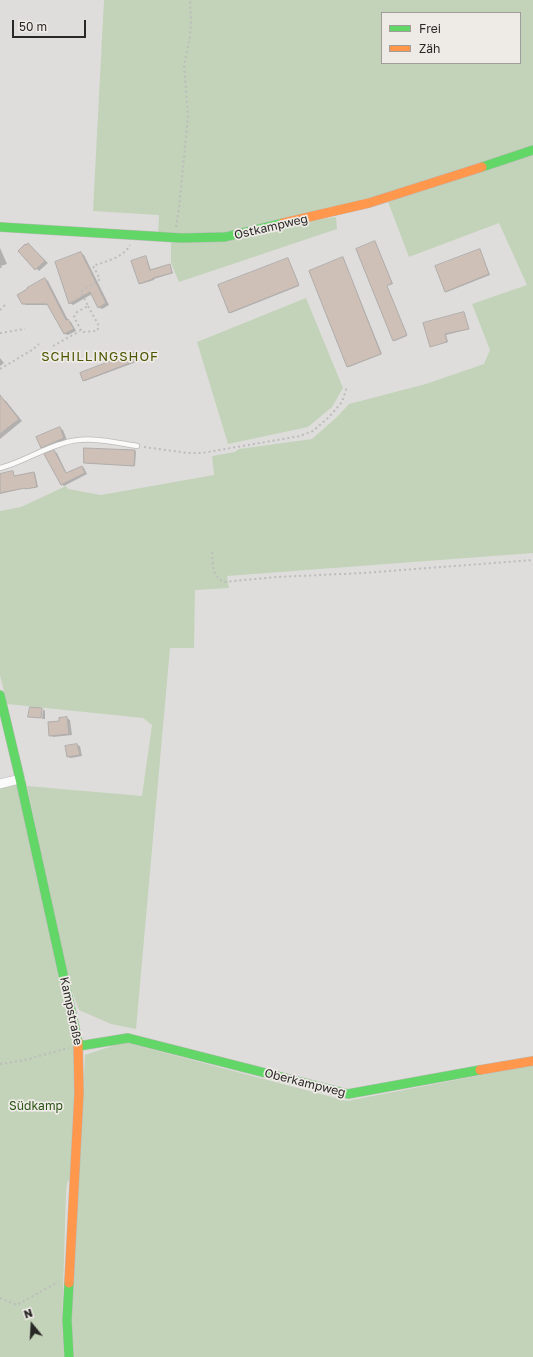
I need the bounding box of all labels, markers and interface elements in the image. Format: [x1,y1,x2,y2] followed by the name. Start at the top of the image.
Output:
[14,12,88,38] scale bar
[381,12,521,64] legend
[19,19,47,34] text: 50 m
[419,21,441,36] text: Frei
[419,41,440,56] text: Zäh
[233,212,309,242] street label: Ostkampweg
[41,349,159,365] district label: SCHILLINGSHOF
[57,976,85,1046] street label: Kampstraße
[263,1066,347,1100] street label: Oberkampweg
[9,1099,63,1113] park label: Südkamp
[12,1305,52,1345] north arrow
[22,1306,34,1321] text: N

